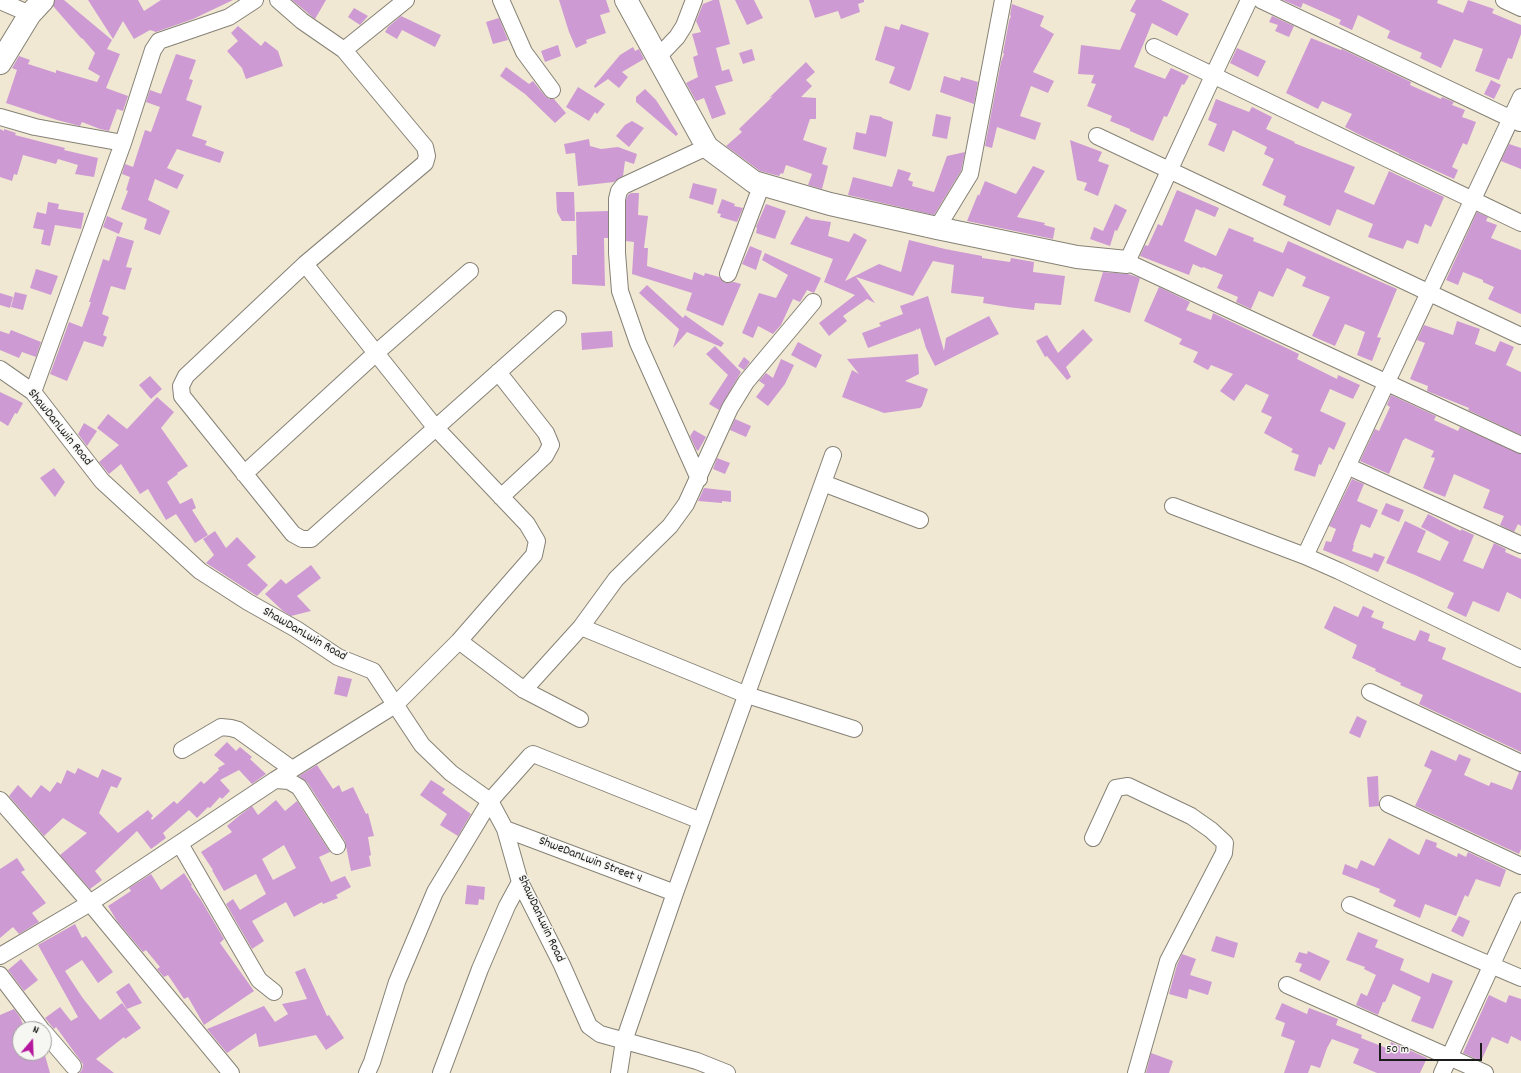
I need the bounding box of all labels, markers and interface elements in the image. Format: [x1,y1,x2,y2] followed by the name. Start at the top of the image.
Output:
[23,386,95,470] street label: ShawDanLwin Road
[259,605,349,665] street label: ShawDanLwin Road
[536,834,644,888] street label: ShweDanLwin Street 4
[513,873,567,965] street label: ShawDanLwin Road
[12,1021,52,1061] north arrow
[30,1022,41,1039] text: N
[1381,1035,1484,1061] scale bar
[1386,1041,1409,1058] text: 50 m

